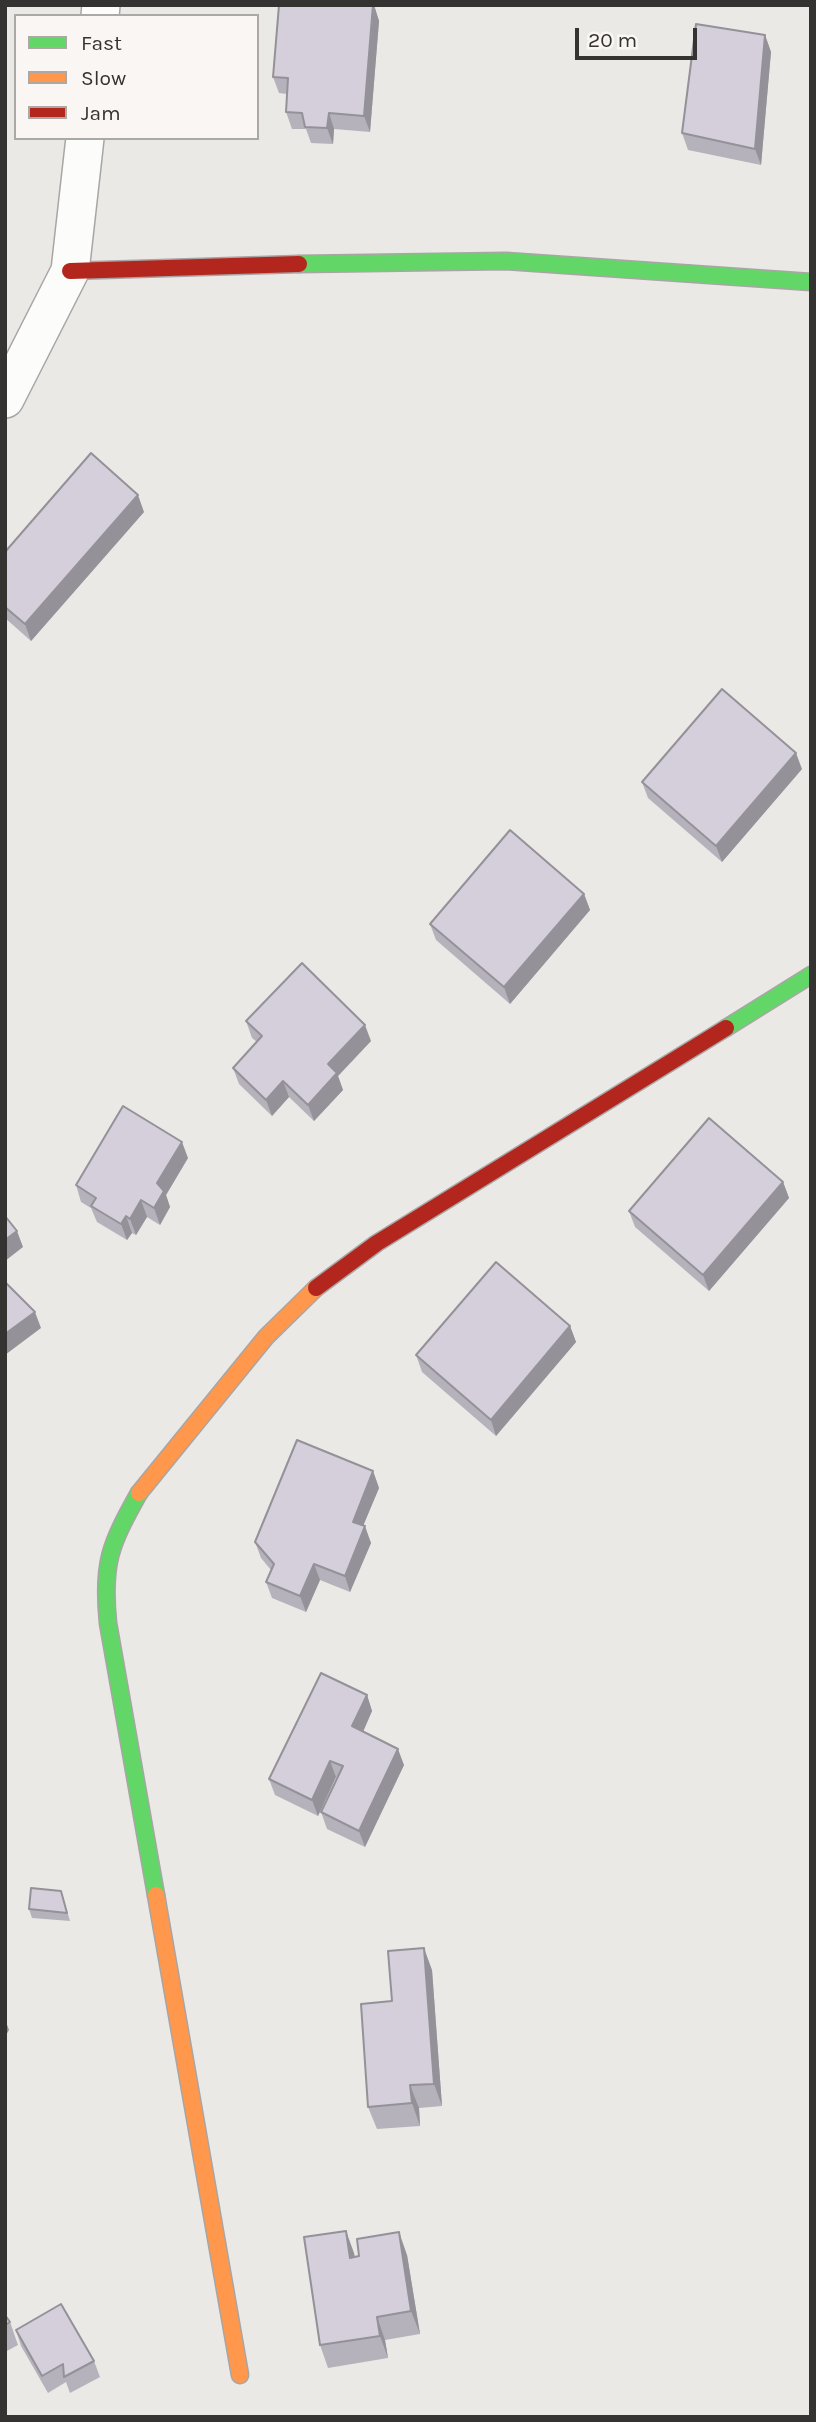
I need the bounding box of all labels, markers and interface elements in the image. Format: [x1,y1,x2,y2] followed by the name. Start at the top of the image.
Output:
[14,14,259,140] legend
[578,14,700,58] scale bar
[588,28,637,52] text: 20 m
[81,31,122,55] text: Fast
[81,66,126,90] text: Slow
[81,101,121,125] text: Jam

